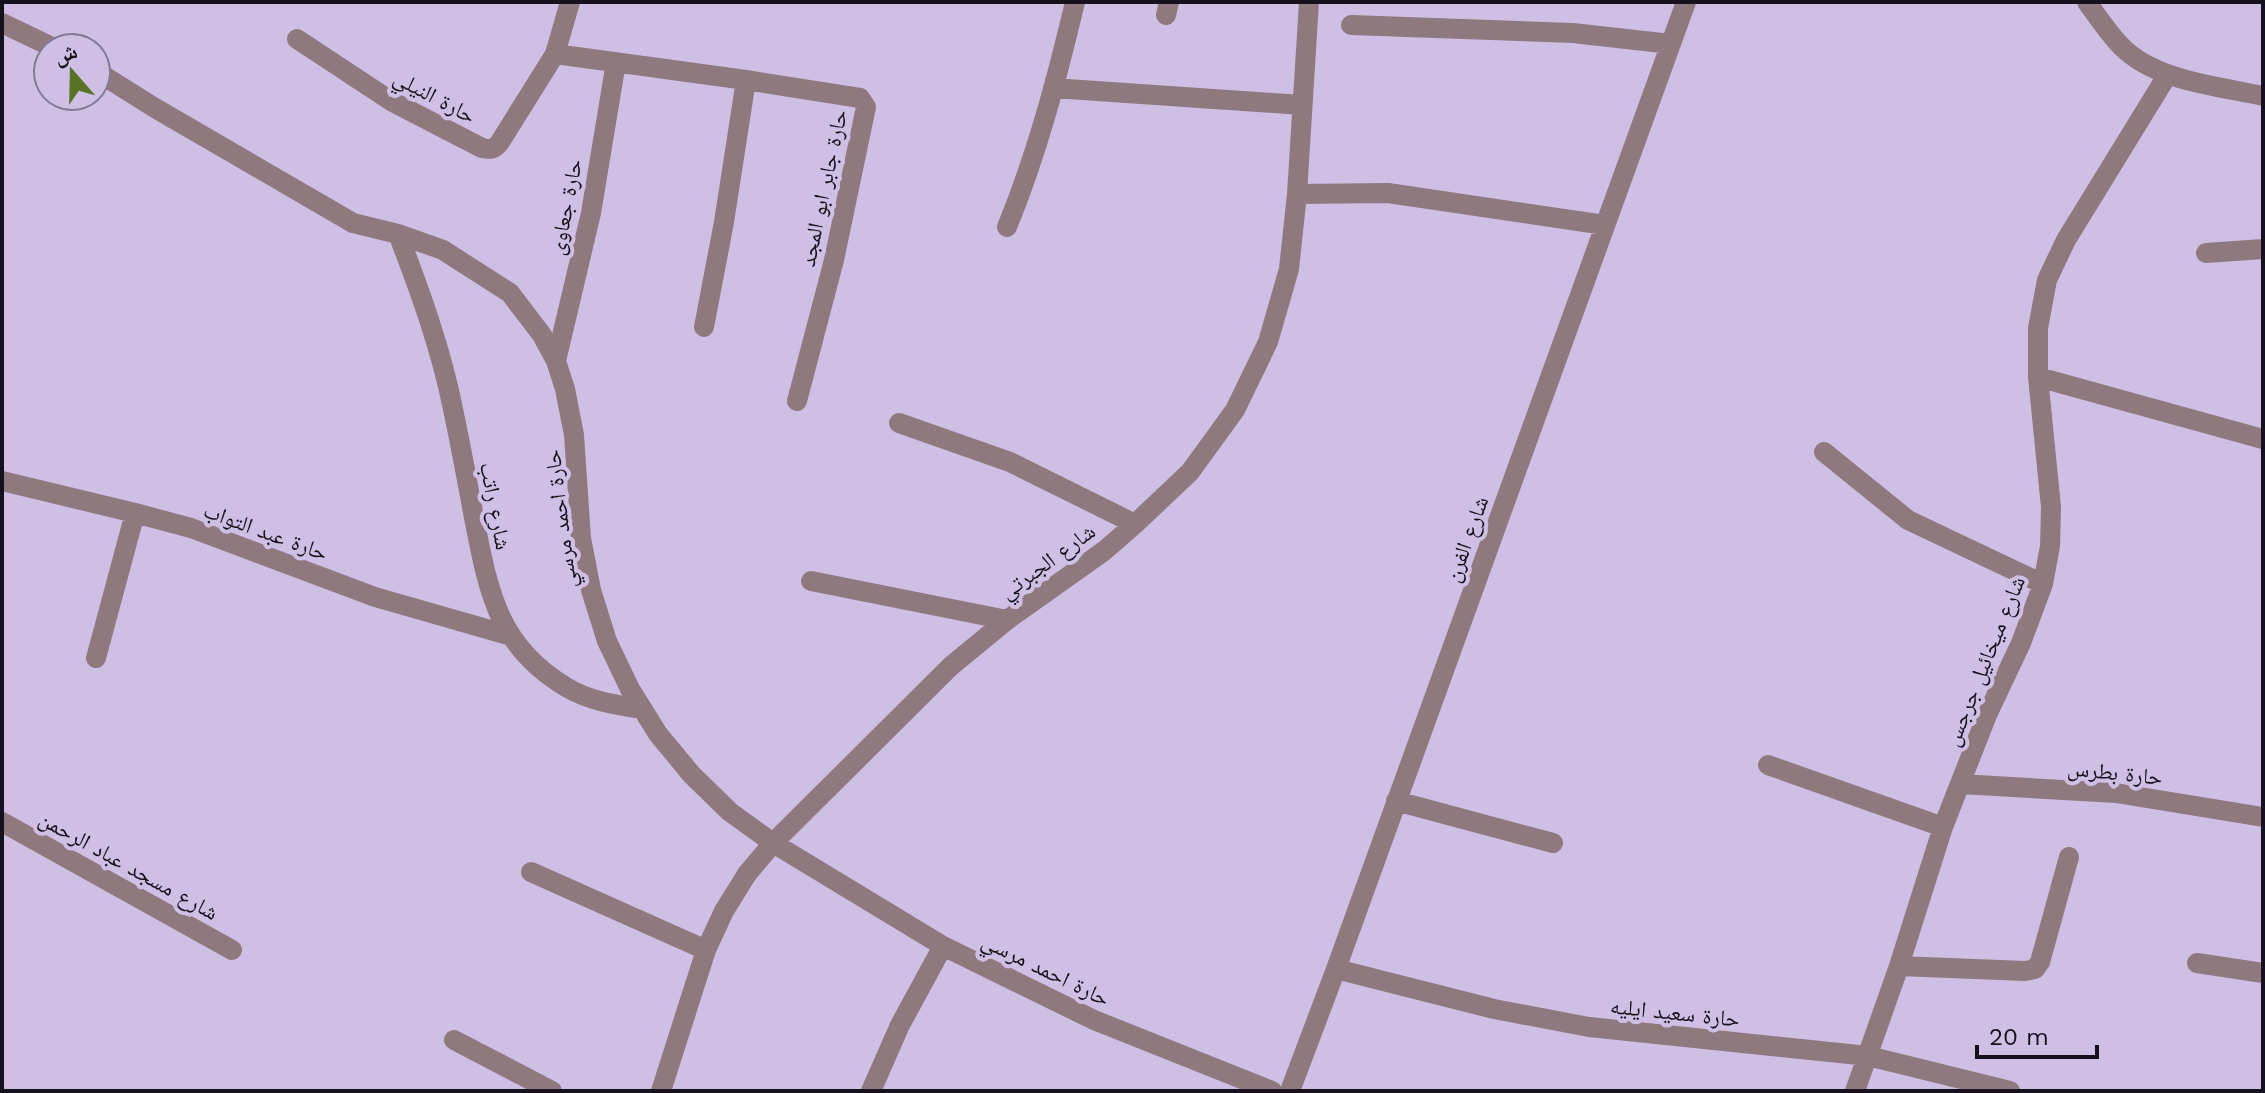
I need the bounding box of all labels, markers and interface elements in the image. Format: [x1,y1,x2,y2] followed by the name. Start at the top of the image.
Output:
[32,32,112,112] north arrow
[50,38,81,70] text: ش
[387,64,480,132] street label: حارة النيلي
[795,107,852,269] street label: حارة جابر ابو المجد
[544,157,588,257] street label: حارة جعاوى
[540,448,586,590] street label: حارة احمد مرسي
[474,460,516,552] street label: شارع راتب
[1439,493,1494,586] street label: شارع الفرن
[200,497,331,566] street label: حارة عبد التواب
[995,518,1103,608] street label: شارع الجبرتي
[1939,572,2031,750] street label: شارع ميخائيل جرجس
[2066,755,2164,791] street label: حارة بطرس
[34,806,223,926] street label: شارع مسجد عباد الرحمن
[976,928,1114,1015] street label: حارة احمد مرسي
[1609,993,1741,1032] street label: حارة سعيد ايليه
[1977,1009,2097,1059] scale bar
[1989,1023,2049,1051] text: 20 m

